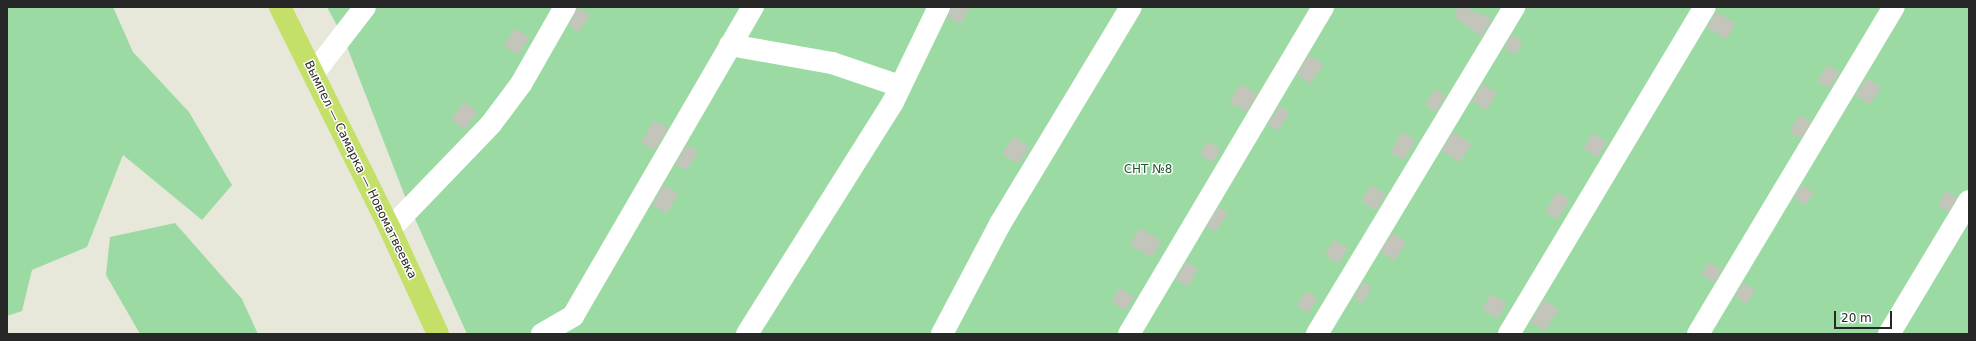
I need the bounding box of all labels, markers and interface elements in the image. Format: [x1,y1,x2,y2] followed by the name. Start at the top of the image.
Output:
[301,59,419,281] street label: Вымпел — Самарка — Новоматвеевка
[1124,163,1172,177] park label: СНТ №8
[1836,303,1894,329] scale bar
[1841,311,1872,325] text: 20 m

